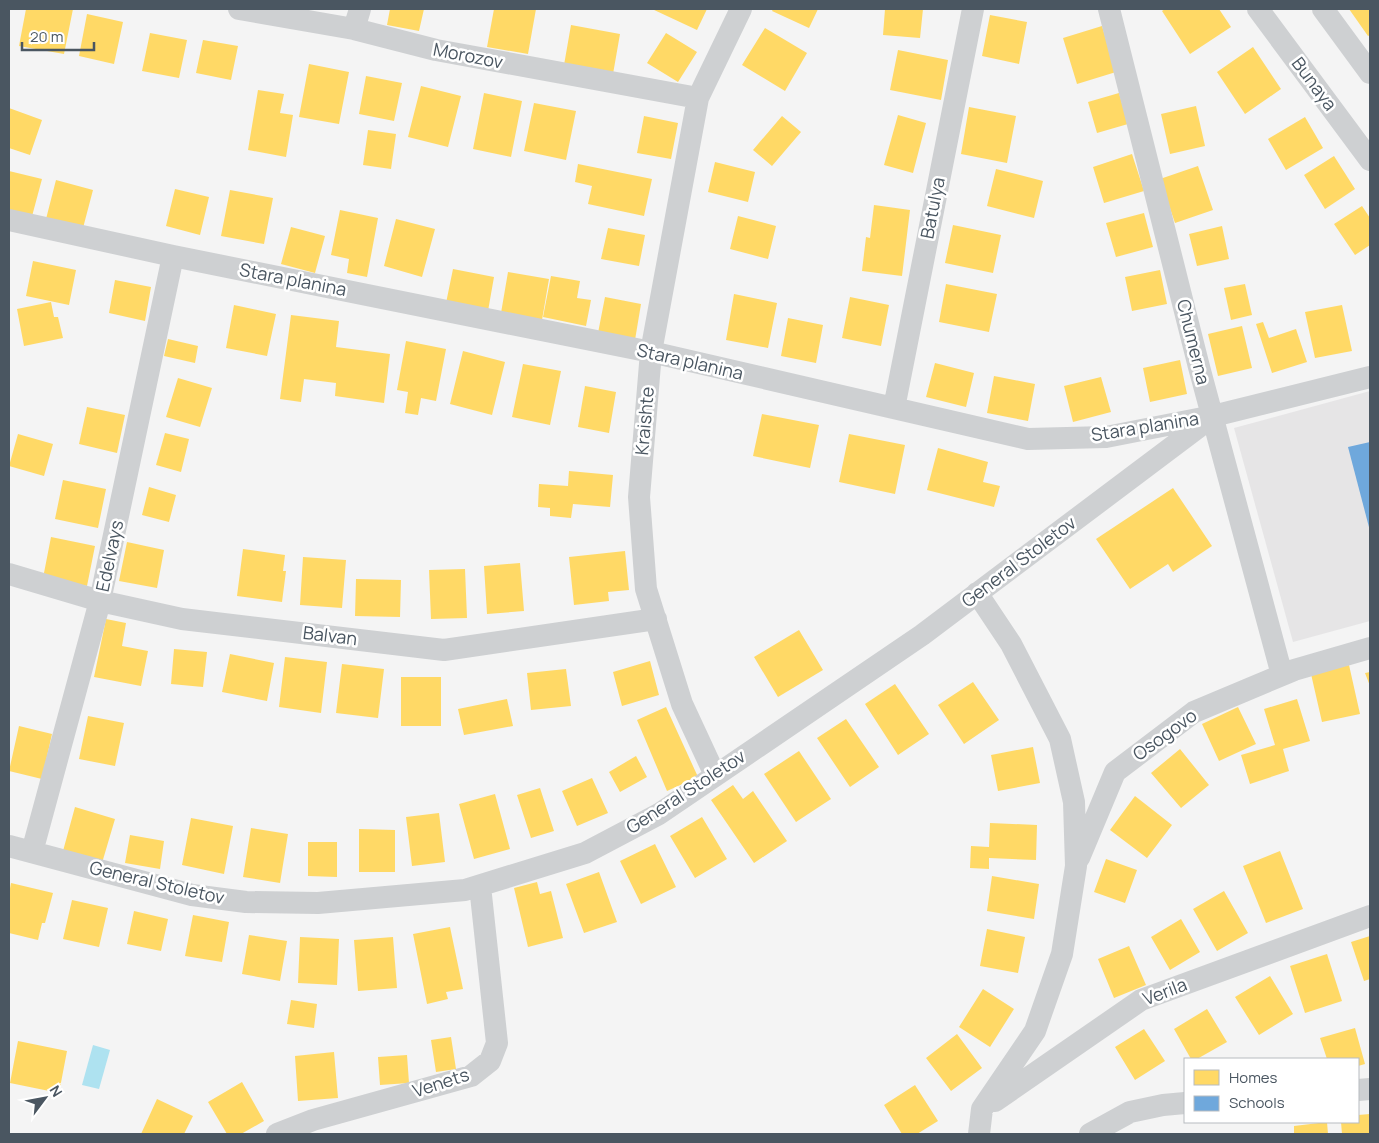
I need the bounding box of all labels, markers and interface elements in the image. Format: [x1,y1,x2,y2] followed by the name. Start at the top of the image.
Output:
[22,20,95,52] scale bar
[30,26,63,47] text: 20 m
[431,37,505,74] street label: Morozov
[1287,52,1343,115] street label: Bunaya
[914,175,950,241] street label: Batulya
[238,257,349,301] street label: Stara planina
[1172,297,1216,387] street label: Chumerna
[635,337,746,385] street label: Stara planina
[629,386,659,456] street label: Kraishte
[1089,406,1200,446] street label: Stara planina
[956,510,1081,612] street label: General Stoletov
[90,518,128,594] street label: Edelvays
[302,620,359,650] street label: Balvan
[1128,703,1201,766] street label: Osogovo
[621,744,750,839] street label: General Stoletov
[87,855,227,909] street label: General Stoletov
[1139,972,1190,1010] street label: Verila
[1184,1058,1359,1123] legend
[409,1062,472,1102] street label: Venets
[1229,1067,1278,1088] text: Homes
[20,1073,70,1123] north arrow
[46,1082,67,1100] text: N
[1229,1092,1285,1113] text: Schools

